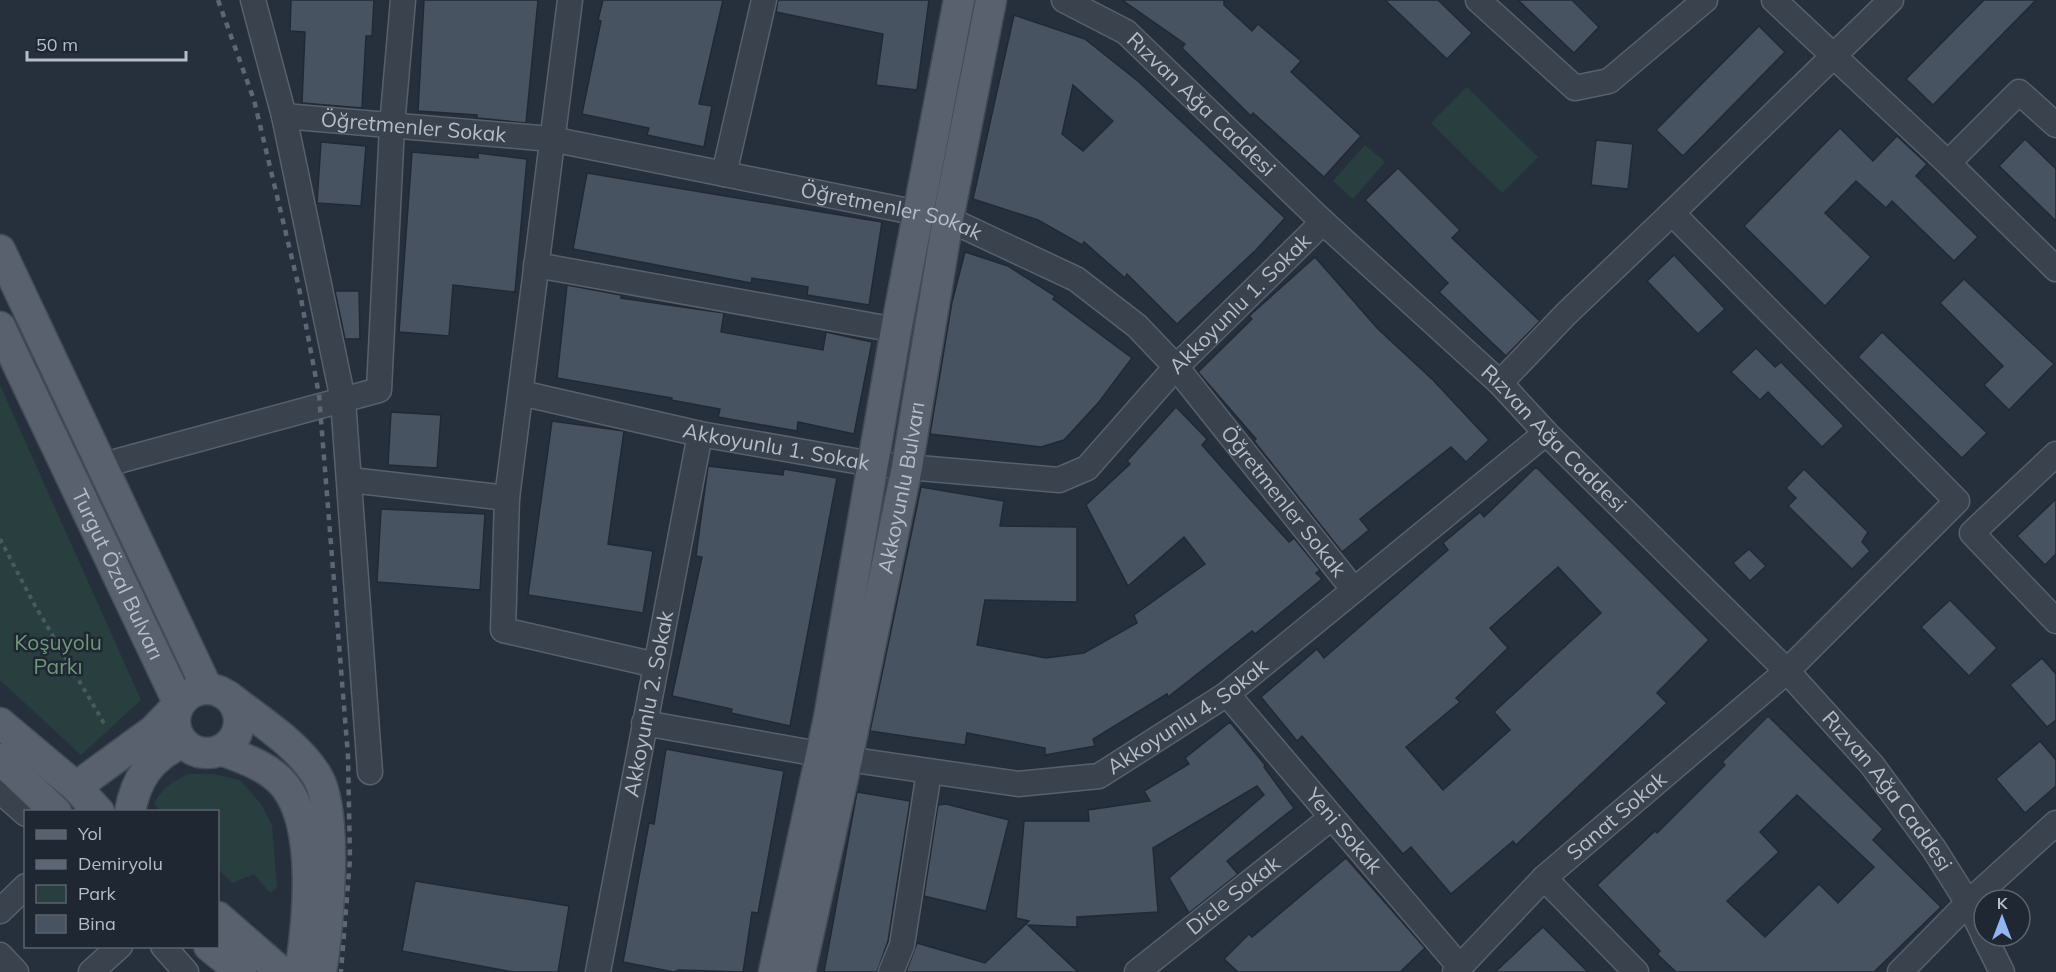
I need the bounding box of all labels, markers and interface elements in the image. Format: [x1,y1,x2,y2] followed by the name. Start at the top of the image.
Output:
[27,24,186,62] scale bar
[1122,26,1281,181] street label: Rızvan Ağa Caddesi
[36,33,78,56] text: 50 m
[320,105,508,147] street label: Öğretmenler Sokak
[799,176,987,245] street label: Öğretmenler Sokak
[1163,227,1316,379] street label: Akkoyunlu 1. Sokak
[1476,359,1632,517] street label: Rızvan Ağa Caddesi
[871,400,930,576] street label: Akkoyunlu Bulvarı
[681,417,872,475] street label: Akkoyunlu 1. Sokak
[1216,420,1352,582] street label: Öğretmenler Sokak
[67,484,170,664] street label: Turgut Özal Bulvarı
[617,608,678,799] street label: Akkoyunlu 2. Sokak
[14,629,102,679] park label: Koşuyolu Parkı
[1102,652,1273,780] street label: Akkoyunlu 4. Sokak
[1817,705,1958,875] street label: Rızvan Ağa Caddesi
[1561,765,1671,865] street label: Sanat Sokak
[1300,781,1389,879] street label: Yeni Sokak
[24,810,219,948] legend
[77,822,102,845] text: Yol
[1181,850,1285,940] street label: Dicle Sokak
[78,852,163,875] text: Demiryolu
[78,882,117,905] text: Park
[1972,888,2032,948] north arrow
[1997,893,2009,913] text: K
[78,912,116,935] text: Bina

